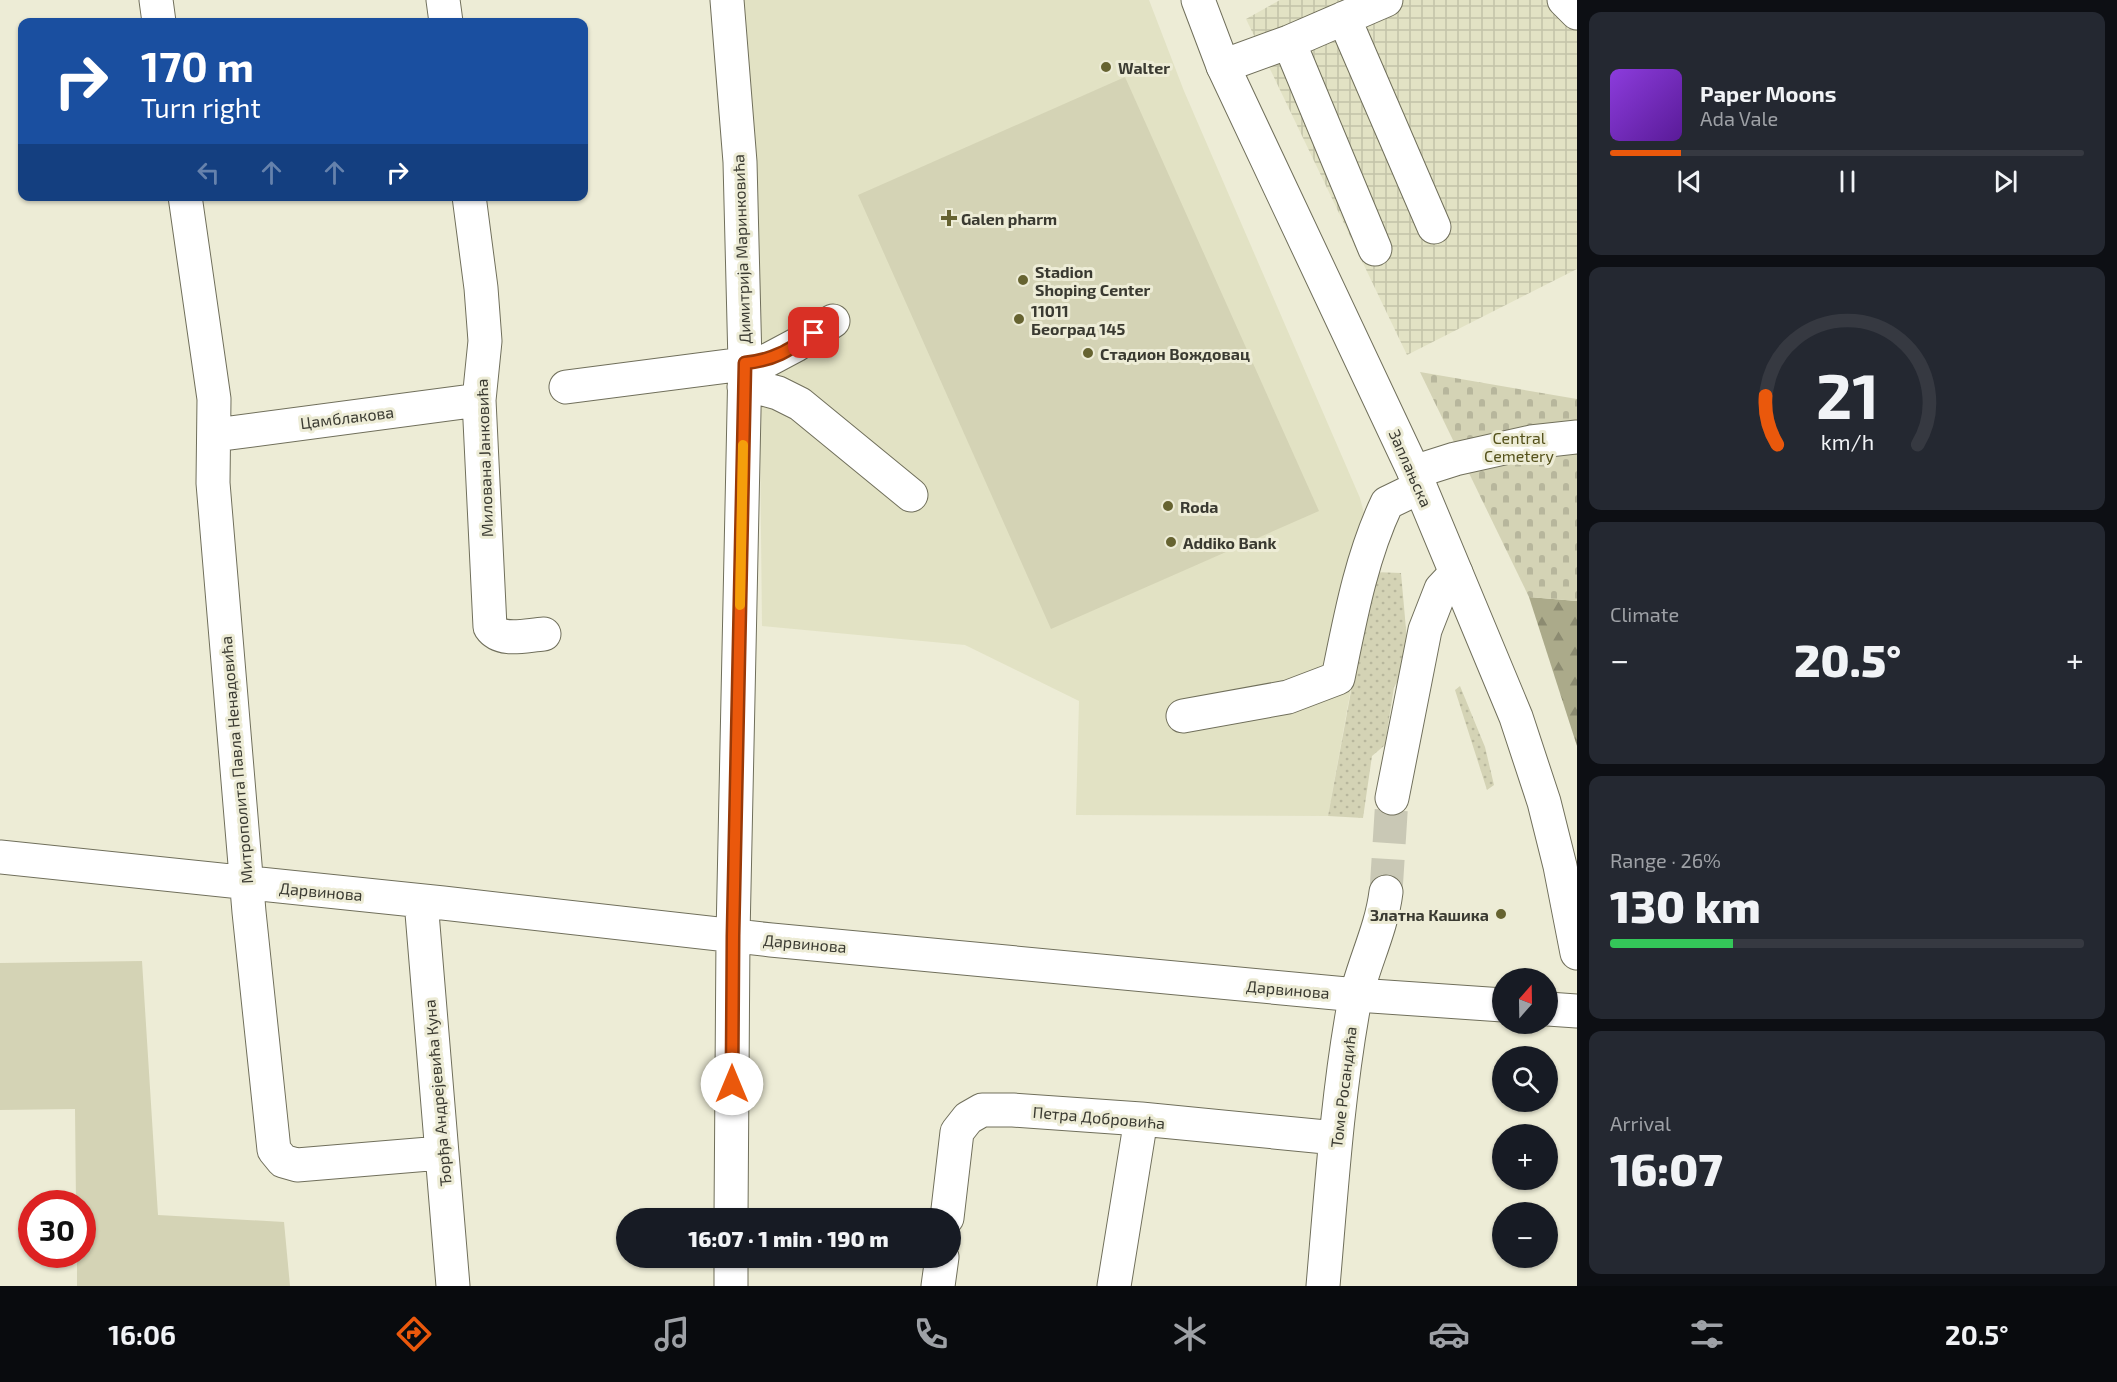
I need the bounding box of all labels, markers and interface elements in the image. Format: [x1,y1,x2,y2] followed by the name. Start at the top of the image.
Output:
[141,40,254,90] text: 170 m
[42,42,120,120] icon: right
[1118,58,1170,77] place label: Walter
[1099,60,1113,74] marker: Walter
[1700,80,1836,106] text: Paper Moons
[141,91,261,123] text: Turn right
[1700,106,1778,130] text: Ada Vale
[728,154,755,344] street label: Димитрија Маринковића
[192,156,225,189] icon: left
[255,156,288,189] icon: ahead
[318,156,351,189] icon: ahead
[381,156,414,189] icon: right
[1673,165,1706,198] icon: previous
[1831,165,1864,198] icon: pause
[1989,165,2022,198] icon: next
[961,209,1057,228] place label: Galen pharm
[942,211,956,225] marker: Galen pharm
[1035,262,1150,299] place label: Stadion Shoping Center
[1016,273,1030,287] marker: Stadion Shoping Center
[1031,301,1125,338] place label: 11011 Београд 145
[788,307,839,358] pin
[1012,312,1026,326] marker: 11011 Београд 145
[797,316,830,349] icon: arrive
[1100,344,1250,363] place label: Стадион Вождовац
[1081,346,1095,360] marker: Стадион Вождовац
[1815,357,1879,432] text: 21
[472,378,496,538] street label: Милована Јанковића
[299,402,395,432] street label: Цамблакова
[1385,426,1437,510] street label: Заплањска
[1484,428,1554,465] park label: Central Cemetery
[1820,430,1874,455] text: km/h
[1180,497,1218,516] place label: Roda
[1161,499,1175,513] marker: Roda
[1183,533,1276,552] place label: Addiko Bank
[1164,535,1178,549] marker: Addiko Bank
[1610,602,1679,626] text: Climate
[1794,632,1901,686] text: 20.5°
[216,635,256,885] street label: Митрополита Павла Ненадовића
[1610,639,1629,679] text: −
[2066,639,2084,679] text: +
[1610,848,1721,872] text: Range · 26%
[279,878,363,904] street label: Дарвинова
[1610,878,1761,932] text: 130 km
[1370,905,1489,924] place label: Златна Кашика
[1494,907,1508,921] marker: Златна Кашика
[763,930,847,956] street label: Дарвинова
[1492,968,1558,1034] north arrow
[1492,968,1558,1268] map controls
[1246,976,1330,1002] street label: Дарвинова
[419,999,456,1187] street label: Ђорђа Андрејевића Куна
[1326,1025,1360,1149] street label: Томе Росандића
[1492,1046,1558,1112] button: search
[700,1052,764,1116] position arrow
[1032,1102,1166,1132] street label: Петра Добровића
[1610,1111,1671,1135] text: Arrival
[1492,1124,1558,1190] button: +
[1610,1141,1723,1195] text: 16:07
[18,1190,96,1268] speed limit sign: 30
[1492,1202,1558,1268] button: −
[688,1225,889,1251] text: 16:07 · 1 min · 190 m
[393,1313,435,1355] icon: directions
[651,1313,693,1355] icon: music
[910,1313,952,1355] icon: phone
[1169,1313,1211,1355] icon: climate
[1428,1313,1470,1355] icon: car
[1686,1313,1728,1355] icon: filters
[108,1318,176,1350] text: 16:06
[1945,1318,2009,1350] text: 20.5°

